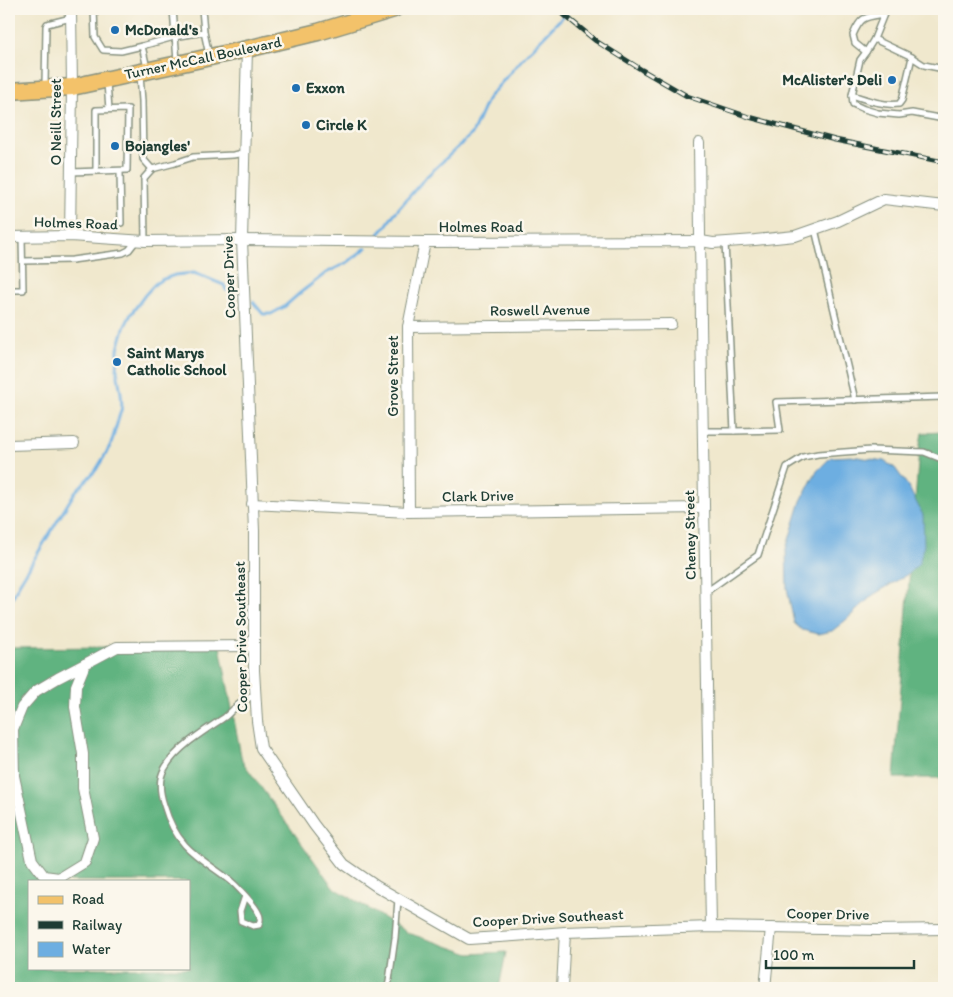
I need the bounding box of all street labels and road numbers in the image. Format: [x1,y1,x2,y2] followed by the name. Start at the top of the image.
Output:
[123,32,284,83] street label: Turner McCall Boulevard
[47,78,65,166] street label: O Neill Street
[34,213,119,233] street label: Holmes Road
[439,218,524,236] street label: Holmes Road
[219,235,239,319] street label: Cooper Drive
[490,300,590,320] street label: Roswell Avenue
[384,335,402,417] street label: Grove Street
[442,486,514,506] street label: Clark Drive
[680,489,700,580] street label: Cheney Street
[231,561,251,713] street label: Cooper Drive Southeast
[786,904,870,924] street label: Cooper Drive
[472,905,624,931] street label: Cooper Drive Southeast

